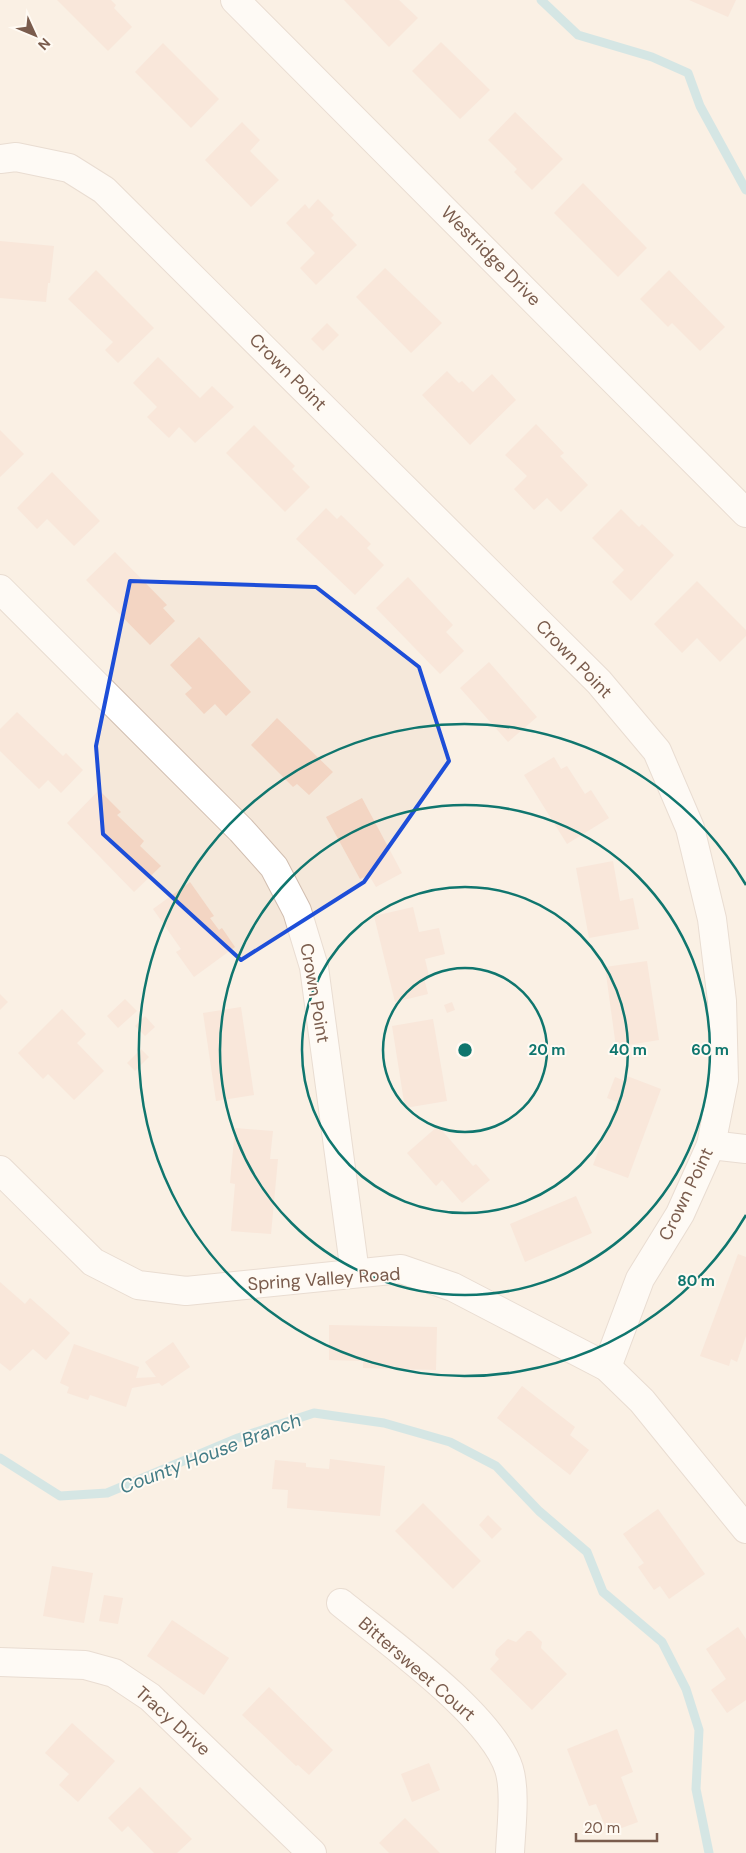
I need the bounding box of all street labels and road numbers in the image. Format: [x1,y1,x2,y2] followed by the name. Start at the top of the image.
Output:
[436,201,546,311] street label: Westridge Drive
[244,328,332,416] street label: Crown Point
[530,614,618,704] street label: Crown Point
[294,941,336,1045] street label: Crown Point
[653,1143,719,1245] street label: Crown Point
[247,1262,401,1296] street label: Spring Valley Road
[353,1612,481,1726] street label: Bittersweet Court
[130,1681,216,1761] street label: Tracy Drive

